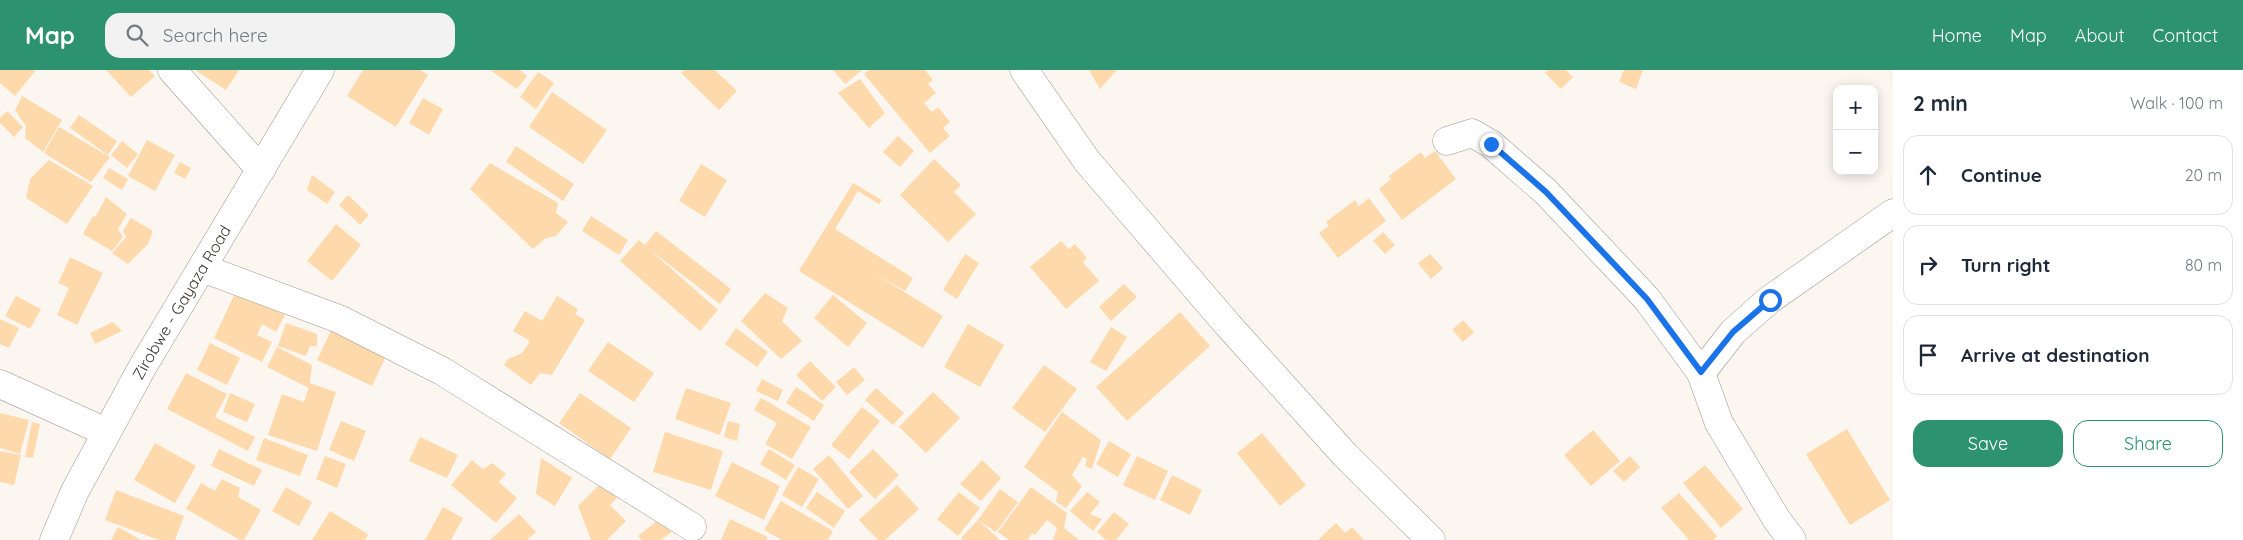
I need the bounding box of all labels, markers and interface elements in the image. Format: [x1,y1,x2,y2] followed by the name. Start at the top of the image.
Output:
[105,13,455,58] search box
[25,20,75,50] text: Map
[123,21,151,49] icon: search
[163,23,268,47] text: Search here
[1932,24,1982,47] text: Home
[2010,24,2047,47] text: Map
[2075,24,2125,47] text: About
[2153,24,2218,47] text: Contact
[1833,85,1878,175] map controls
[1833,85,1878,130] button: +
[1913,90,1968,116] text: 2 min
[2130,93,2223,113] text: Walk · 100 m
[1833,130,1878,175] button: −
[1480,133,1503,156] route end
[1914,161,1942,189] icon: ahead
[1961,163,2042,187] text: Continue
[2185,165,2222,185] text: 20 m
[128,221,235,383] street label: Zirobwe - Gayaza Road
[1914,251,1942,279] icon: right
[1961,253,2050,277] text: Turn right
[2185,255,2222,275] text: 80 m
[1759,289,1782,312] route start
[1914,341,1942,369] icon: arrive
[1961,343,2150,367] text: Arrive at destination
[1913,420,2063,467] button: Save
[2073,420,2223,467] button: Share

